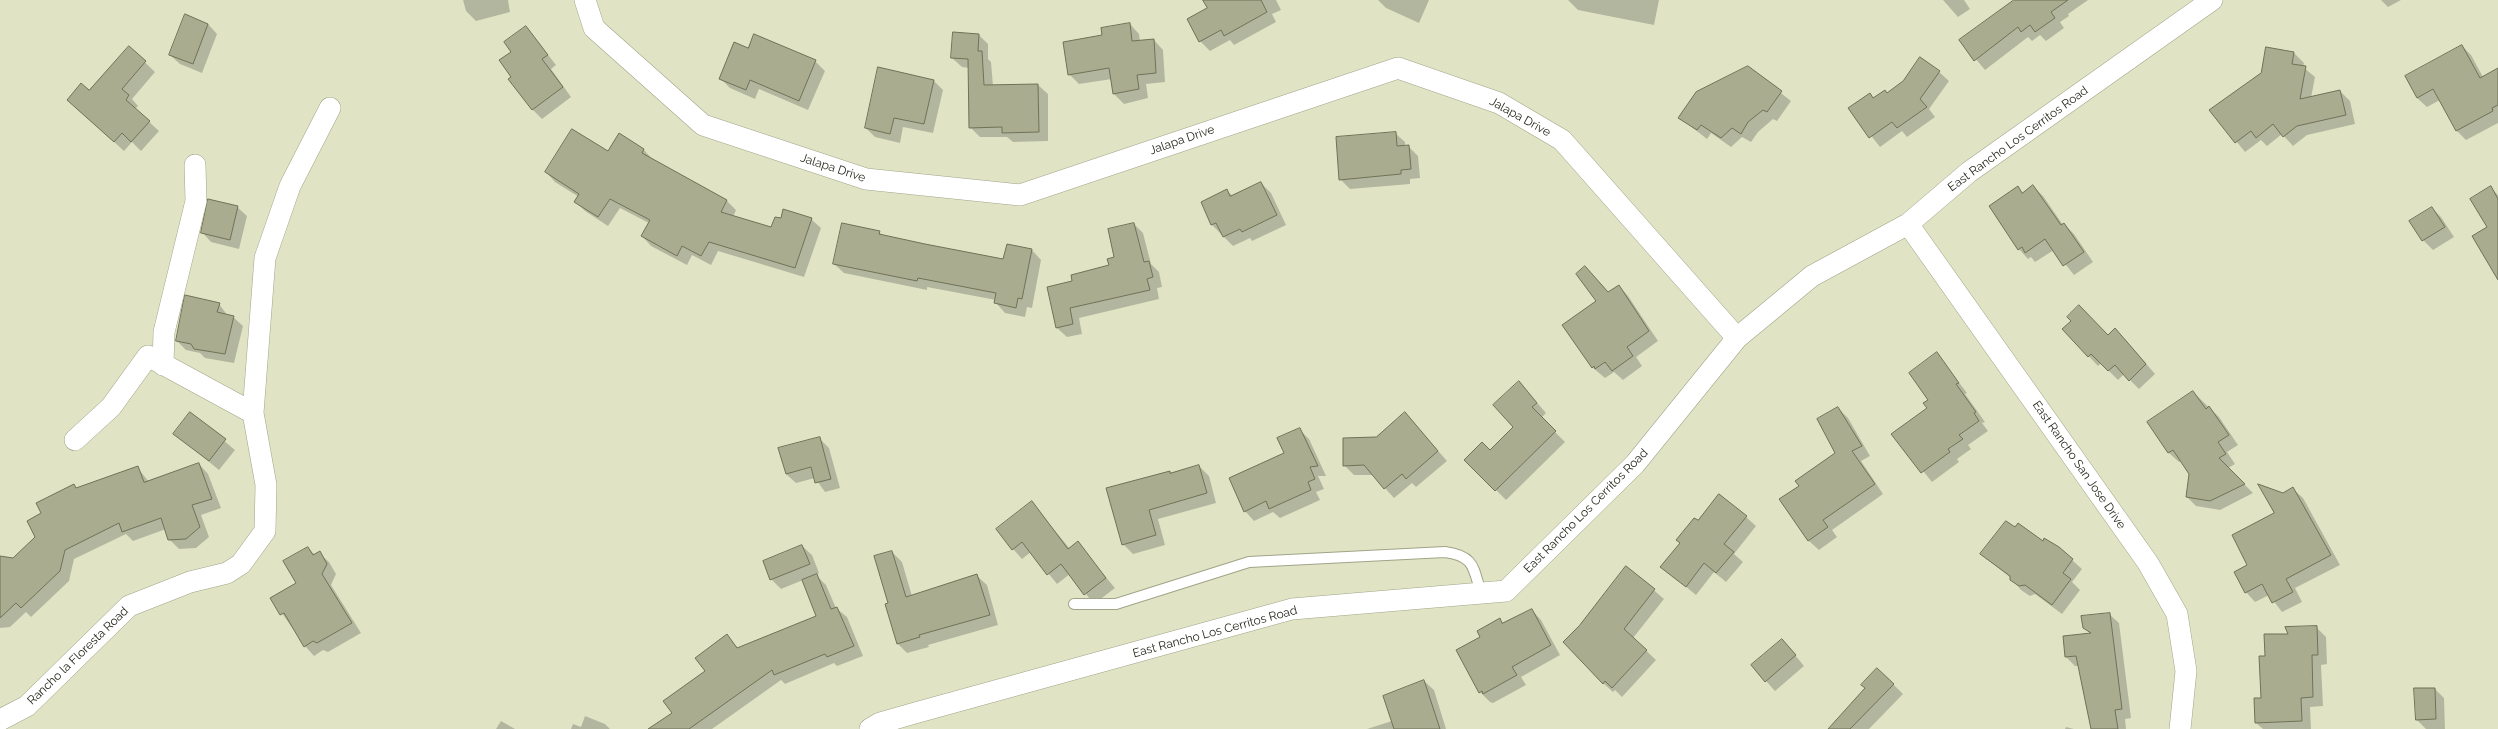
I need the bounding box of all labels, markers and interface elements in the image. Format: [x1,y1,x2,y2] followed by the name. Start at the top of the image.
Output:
[1945,83,2091,195] street label: East Rancho Los Cerritos Road
[1487,94,1553,140] street label: Jalapa Drive
[1148,122,1216,158] street label: Jalapa Drive
[799,151,867,185] street label: Jalapa Drive
[2029,398,2129,532] street label: East Rancho San Jose Drive
[1521,446,1651,576] street label: East Rancho Los Cerritos Road
[1131,603,1299,661] street label: East Rancho Los Cerritos Road
[25,604,131,708] street label: Rancho la Floresta Road

